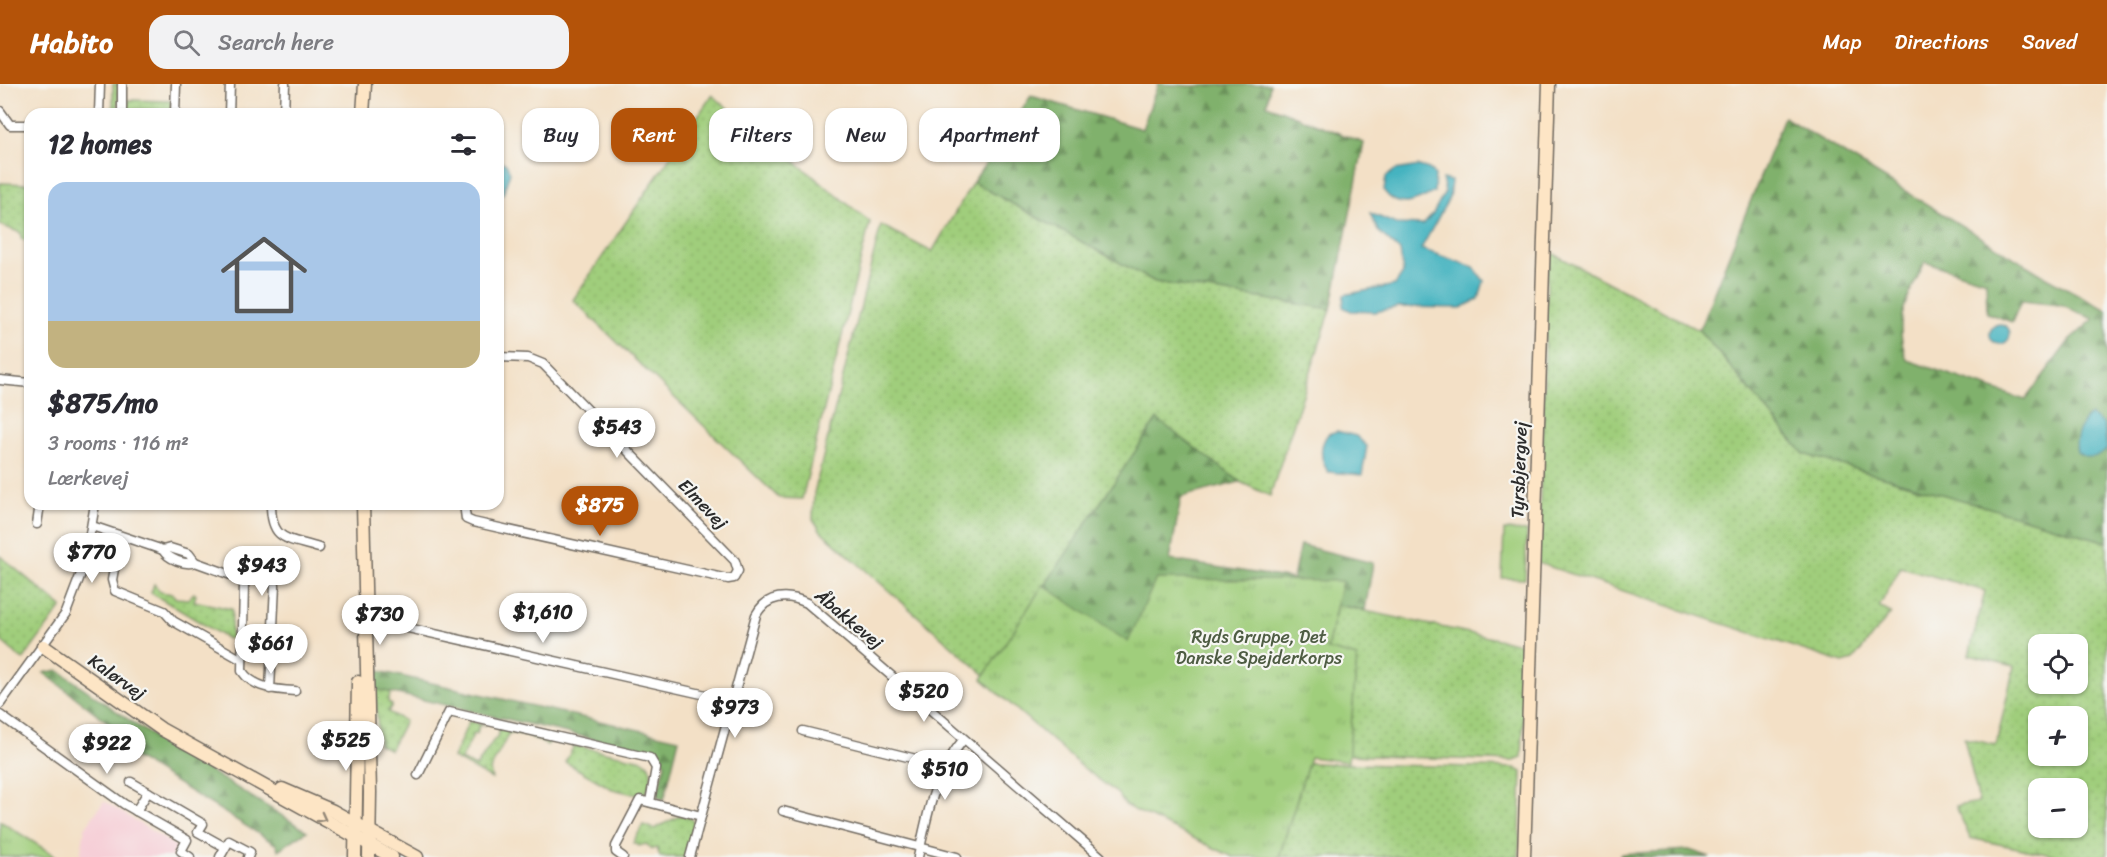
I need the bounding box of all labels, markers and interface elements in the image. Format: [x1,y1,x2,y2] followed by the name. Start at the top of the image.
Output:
[149,15,569,69] search box
[30,18,113,67] text: Habito
[218,23,334,62] text: Search here
[1823,23,1861,61] text: Map
[1894,23,1989,61] text: Directions
[2022,23,2077,61] text: Saved
[170,26,203,59] icon: search
[522,108,599,162] chip: Buy
[611,108,697,162] chip: Rent
[709,108,813,162] chip: Filters
[825,108,907,162] chip: New
[919,108,1060,162] chip: Apartment
[48,121,152,167] text: 12 homes
[447,128,480,161] icon: filters
[210,221,318,329] icon: home
[48,380,158,426] text: $875/mo
[581,408,653,459] pin: $543
[592,410,642,445] text: $543
[1501,420,1537,519] street label: Tyrsbjergvej
[48,426,189,461] text: 3 rooms · 116 m²
[48,461,129,496] text: Lærkevej
[670,471,736,537] street label: Elmevej
[564,486,636,537] pin: $875
[575,488,625,523] text: $875
[56,533,128,584] pin: $770
[68,535,116,570] text: $770
[226,546,298,597] pin: $943
[237,548,287,583] text: $943
[807,580,891,658] street label: Åbakkevej
[494,593,592,644] pin: $1,610
[344,595,416,646] pin: $730
[513,595,573,630] text: $1,610
[356,597,404,632] text: $730
[1176,621,1343,674] park label: Ryds Gruppe, Det Danske Spejderkorps
[235,624,307,675] pin: $661
[249,626,293,661] text: $661
[2028,634,2088,838] map controls
[2028,634,2088,694] button: locate
[81,645,153,709] street label: Kalørvej
[888,672,960,723] pin: $520
[899,674,949,709] text: $520
[699,688,771,739] pin: $973
[711,690,759,725] text: $973
[2028,706,2088,766] button: +
[310,721,382,772] pin: $525
[321,723,371,758] text: $525
[71,724,143,775] pin: $922
[83,726,131,761] text: $922
[909,750,981,801] pin: $510
[922,752,968,787] text: $510
[2028,778,2088,838] button: −
[316,811,326,822] one-way arrow

